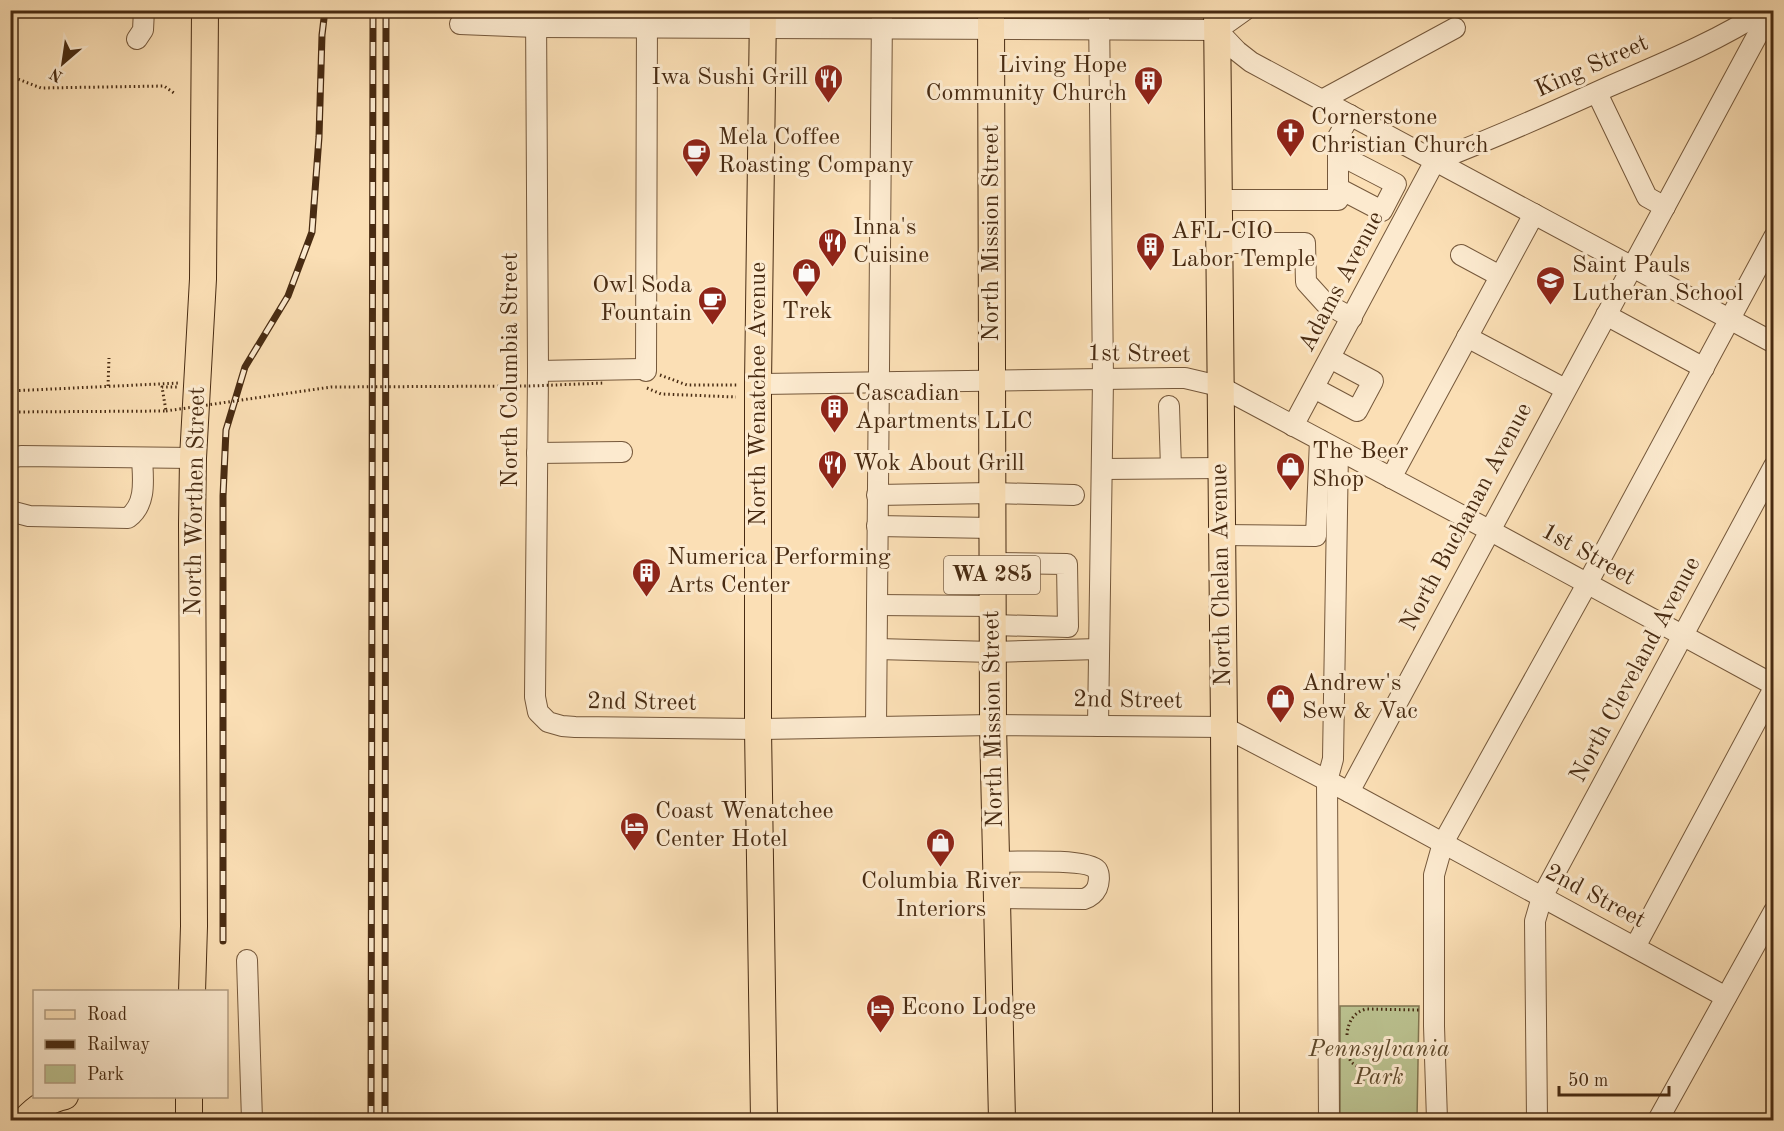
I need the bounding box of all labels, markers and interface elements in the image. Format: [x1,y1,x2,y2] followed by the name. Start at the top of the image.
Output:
[1532,31,1652,103] street label: King Street
[33,33,93,93] north arrow
[925,54,1127,106] place label: Living Hope Community Church
[813,62,845,104] restaurant icon: Iwa Sushi Grill
[47,64,66,84] text: N
[1132,64,1164,106] building icon: Living Hope Community Church
[651,66,808,90] place label: Iwa Sushi Grill
[1311,106,1489,158] place label: Cornerstone Christian Church
[1274,116,1306,158] church icon: Cornerstone Christian Church
[980,124,1004,342] street label: North Mission Street
[718,126,914,178] place label: Mela Coffee Roasting Company
[681,136,713,178] cafe icon: Mela Coffee Roasting Company
[1295,208,1389,356] street label: Adams Avenue
[853,216,929,268] place label: Inna's Cuisine
[1171,220,1315,272] place label: AFL-CIO Labor Temple
[816,226,848,268] restaurant icon: Inna's Cuisine
[1134,230,1166,272] building icon: AFL-CIO Labor Temple
[499,252,523,488] street label: North Columbia Street
[1572,254,1743,306] place label: Saint Pauls Lutheran School
[791,256,823,298] shop icon: Trek
[747,262,771,526] street label: North Wenatchee Avenue
[1535,264,1567,306] school or university icon: Saint Pauls Lutheran School
[592,274,692,326] place label: Owl Soda Fountain
[697,284,729,326] cafe icon: Owl Soda Fountain
[782,300,832,324] place label: Trek
[1087,342,1191,368] street label: 1st Street
[855,382,1033,434] place label: Cascadian Apartments LLC
[182,386,210,616] street label: North Worthen Street
[818,392,850,434] building icon: Cascadian Apartments LLC
[1397,399,1537,635] street label: North Buchanan Avenue
[1312,440,1409,492] place label: The Beer Shop
[816,448,848,490] restaurant icon: Wok About Grill
[1275,450,1307,492] shop icon: The Beer Shop
[853,452,1024,476] place label: Wok About Grill
[1208,463,1236,687] street label: North Chelan Avenue
[1537,520,1639,590] street label: 1st Street
[667,546,891,598] place label: Numerica Performing Arts Center
[1566,553,1706,787] street label: North Cleveland Avenue
[630,556,662,598] building icon: Numerica Performing Arts Center
[944,556,1040,594] road number: WA 285
[980,610,1008,828] street label: North Mission Street
[1302,672,1418,724] place label: Andrew's Sew & Vac
[1265,682,1297,724] shop icon: Andrew's Sew & Vac
[1073,688,1183,714] street label: 2nd Street
[587,690,697,716] street label: 2nd Street
[655,800,834,852] place label: Coast Wenatchee Center Hotel
[618,810,650,852] hotel icon: Coast Wenatchee Center Hotel
[925,826,957,868] shop icon: Columbia River Interiors
[1541,861,1649,933] street label: 2nd Street
[861,870,1021,922] place label: Columbia River Interiors
[33,990,228,1098] legend
[864,992,896,1034] hotel icon: Econo Lodge
[901,996,1036,1020] place label: Econo Lodge
[87,1006,127,1024] text: Road
[87,1036,150,1054] text: Railway
[1307,1038,1450,1090] park label: Pennsylvania Park
[1559,1059,1668,1097] scale bar
[87,1066,124,1084] text: Park
[1568,1072,1608,1090] text: 50 m

